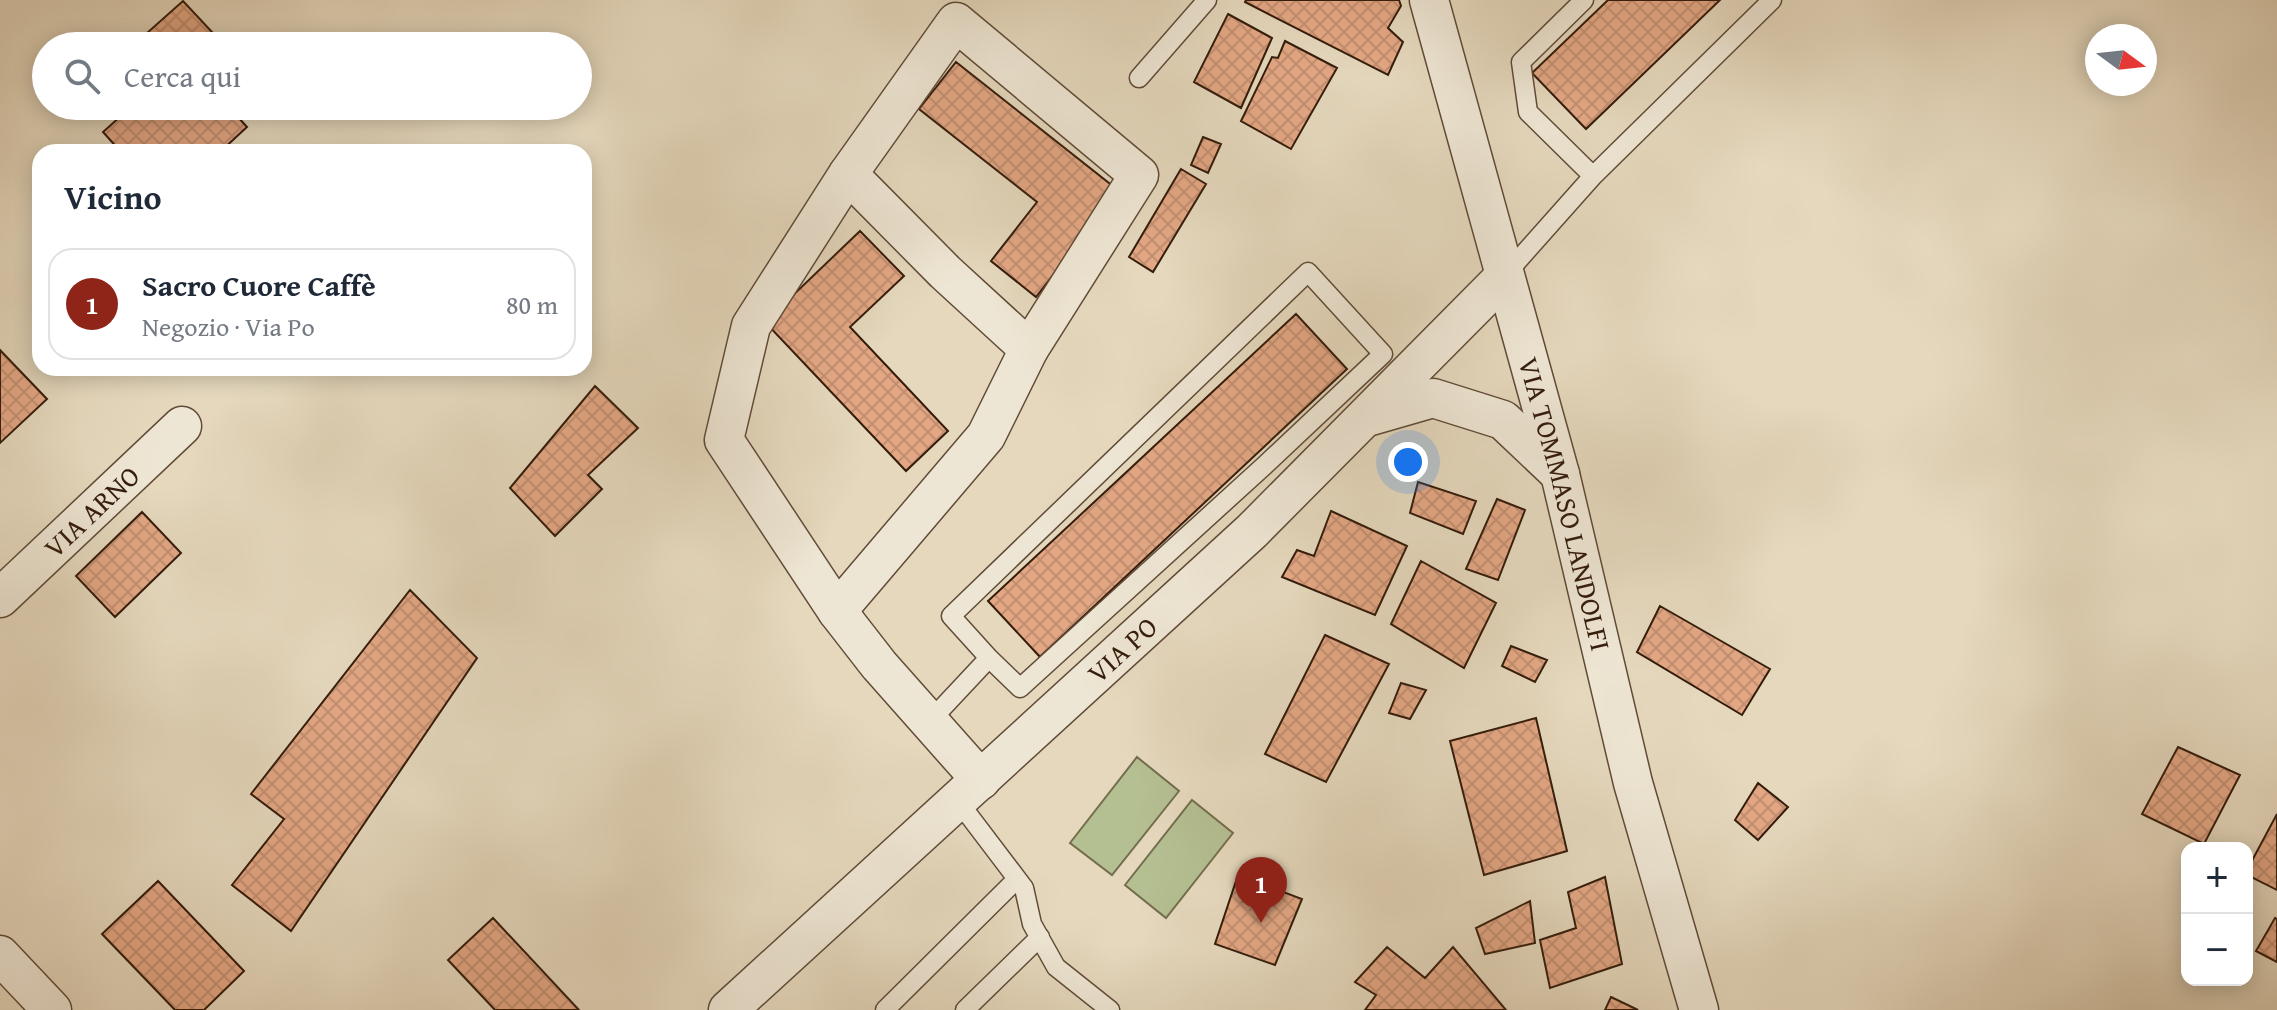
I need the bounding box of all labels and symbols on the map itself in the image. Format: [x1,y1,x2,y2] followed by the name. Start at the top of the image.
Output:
[2085,24,2157,96] north arrow
[1509,352,1622,655] street label: VIA TOMMASO LANDOLFI
[1388,442,1428,482] your location
[34,455,148,567] street label: VIA ARNO
[1078,606,1166,692] street label: VIA PO
[1235,857,1287,923] pin: 1

